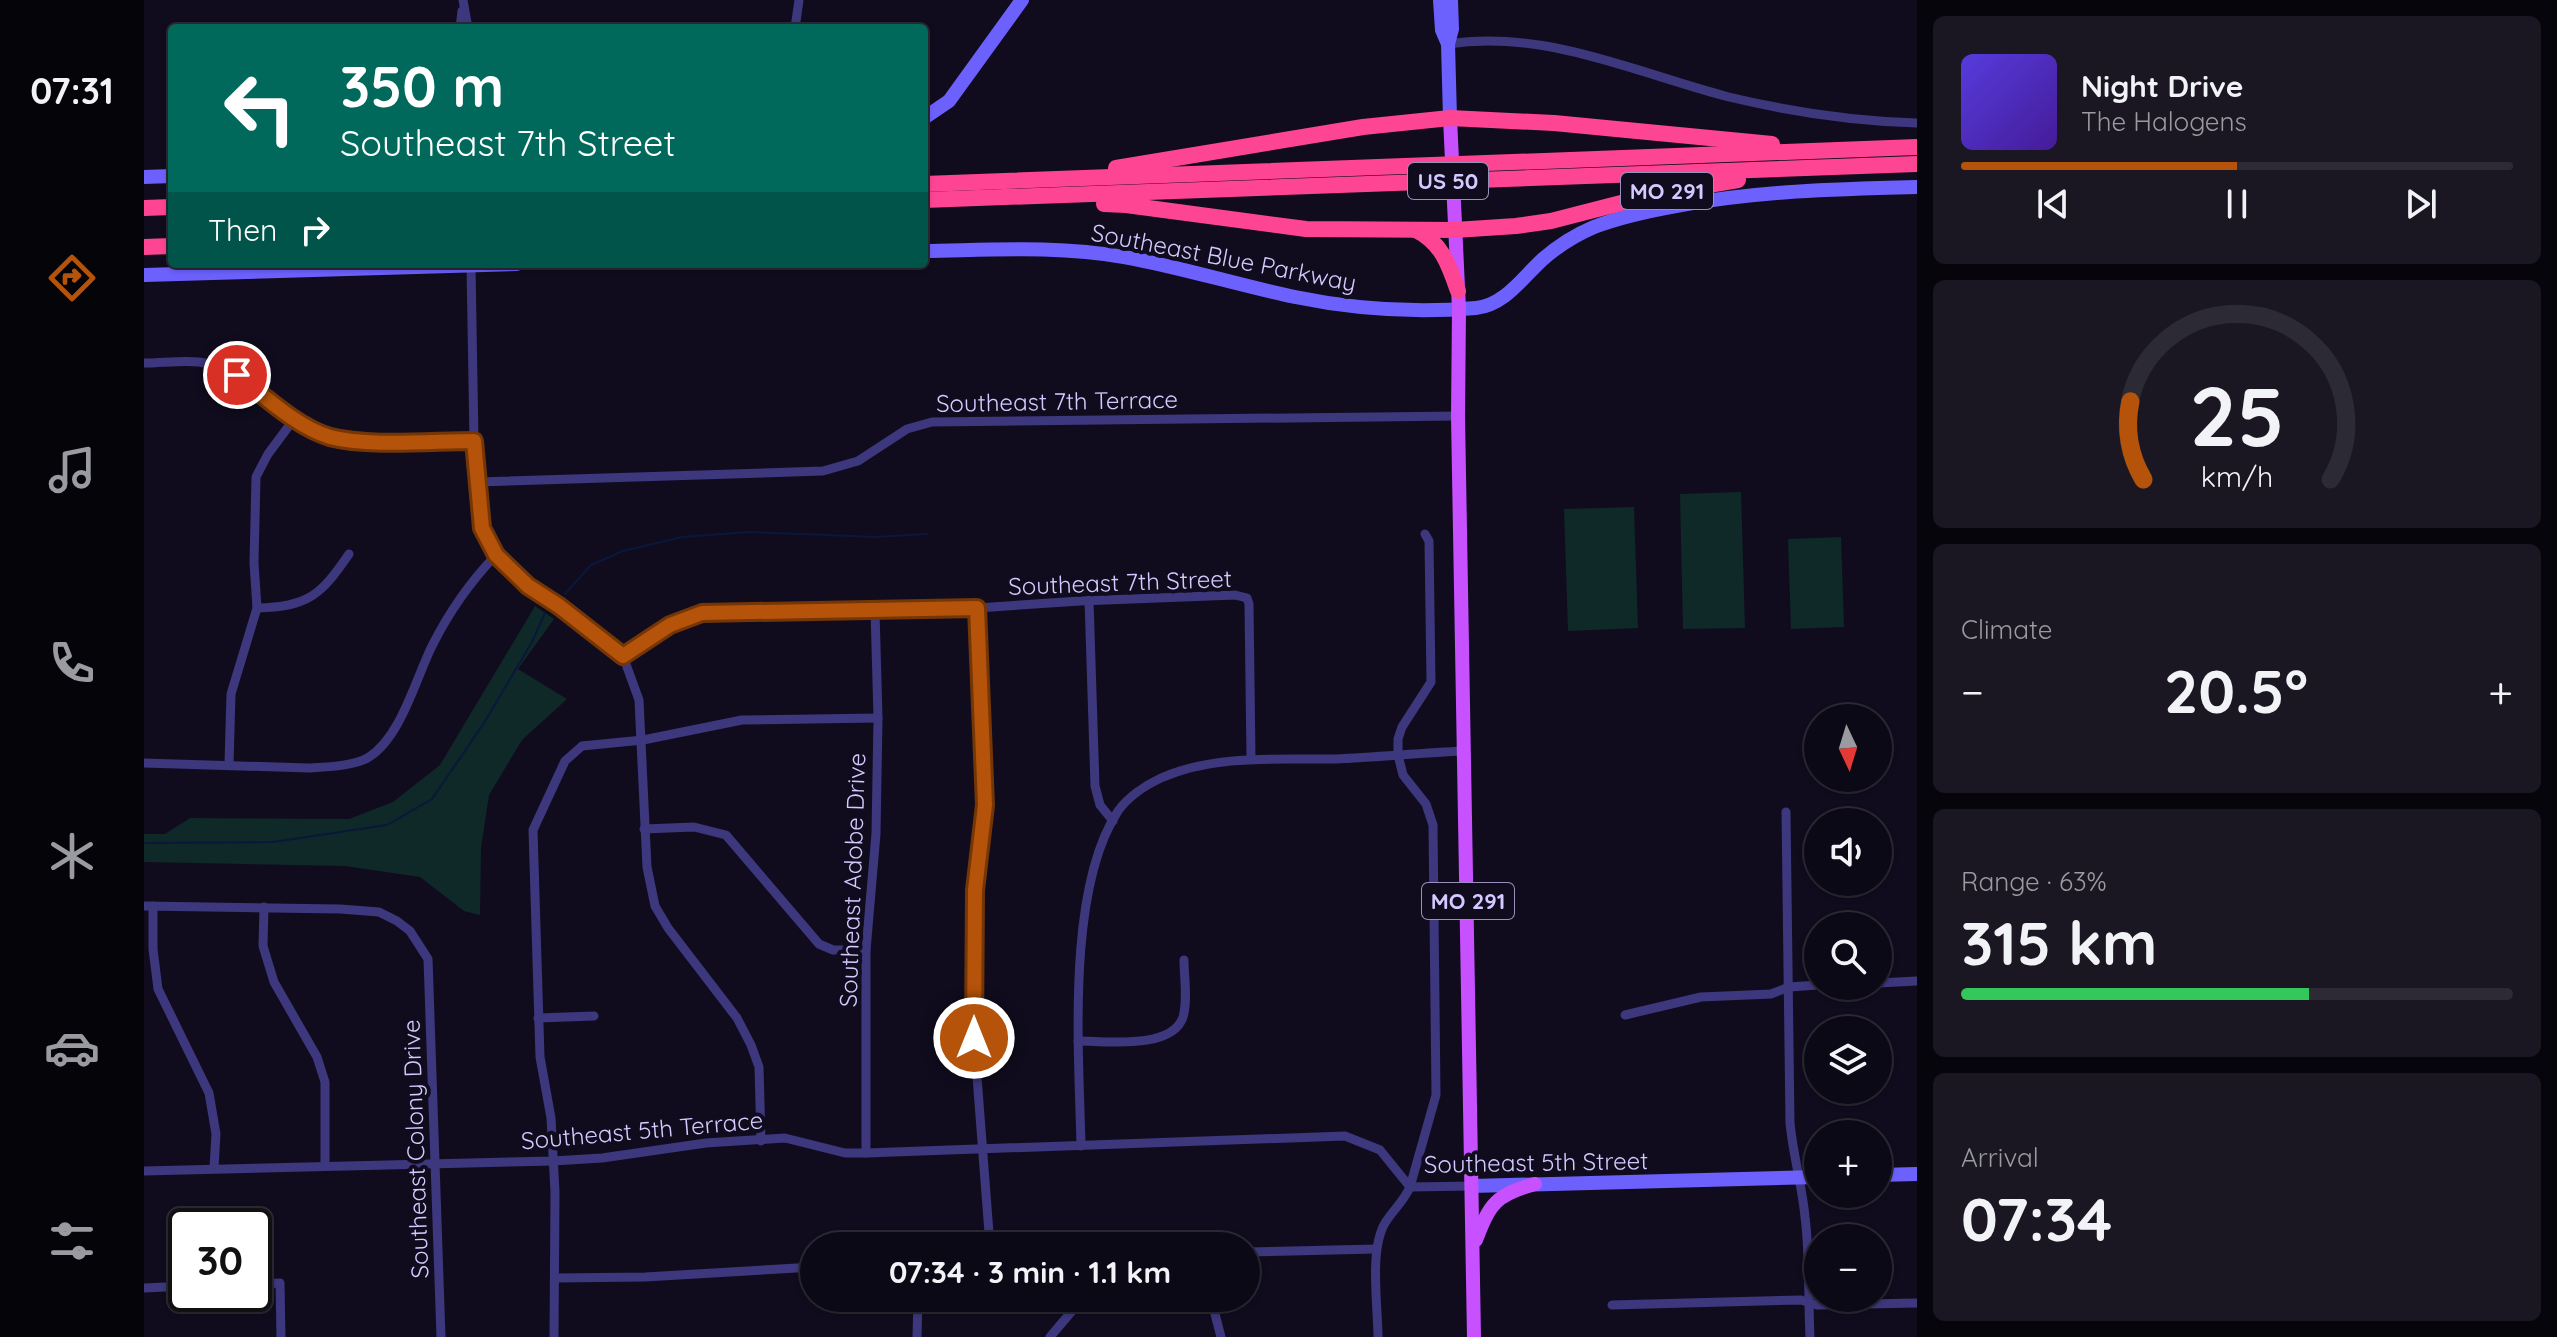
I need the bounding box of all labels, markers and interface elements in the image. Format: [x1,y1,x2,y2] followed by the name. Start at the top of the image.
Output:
[340,51,504,121] text: 350 m
[208,56,312,160] icon: left
[2081,67,2243,105] text: Night Drive
[30,68,114,113] text: 07:31
[2081,105,2247,138] text: The Halogens
[340,120,676,165] text: Southeast 7th Street
[1408,163,1488,199] road number: US 50
[1621,173,1713,209] road number: MO 291
[2031,182,2075,226] icon: previous
[2215,182,2259,226] icon: pause
[2399,182,2443,226] icon: next
[293,208,337,252] icon: right
[208,211,277,249] text: Then
[1089,217,1359,297] street label: Southeast Blue Parkway
[44,250,100,306] icon: directions
[203,341,271,409] pin
[215,353,259,397] icon: arrive
[2189,363,2285,467] text: 25
[936,384,1178,418] street label: Southeast 7th Terrace
[44,442,100,498] icon: music
[2201,458,2273,494] text: km/h
[1008,563,1232,601] street label: Southeast 7th Street
[1961,613,2052,646] text: Climate
[44,635,100,691] icon: phone
[2164,653,2308,728] text: 20.5°
[1961,664,1984,719] text: −
[2488,664,2513,719] text: +
[1804,704,1892,792] north arrow
[1804,704,1892,1312] map controls
[833,752,871,1008] street label: Southeast Adobe Drive
[1804,808,1892,896] button: sound
[44,828,100,884] icon: climate
[1961,865,2107,898] text: Range · 63%
[1422,883,1514,919] road number: MO 291
[1961,905,2157,980] text: 315 km
[1804,912,1892,1000] button: search
[932,996,1016,1080] position arrow
[1804,1016,1892,1104] button: layers
[395,1019,435,1279] street label: Southeast Colony Drive
[44,1020,100,1076] icon: car
[520,1104,764,1156] street label: Southeast 5th Terrace
[1804,1120,1892,1208] button: +
[1961,1141,2039,1174] text: Arrival
[1423,1145,1649,1179] street label: Southeast 5th Street
[1961,1181,2112,1256] text: 07:34
[168,1208,272,1312] speed limit sign: 30
[44,1213,100,1269] icon: filters
[1804,1224,1892,1312] button: −
[889,1253,1171,1291] text: 07:34 · 3 min · 1.1 km

